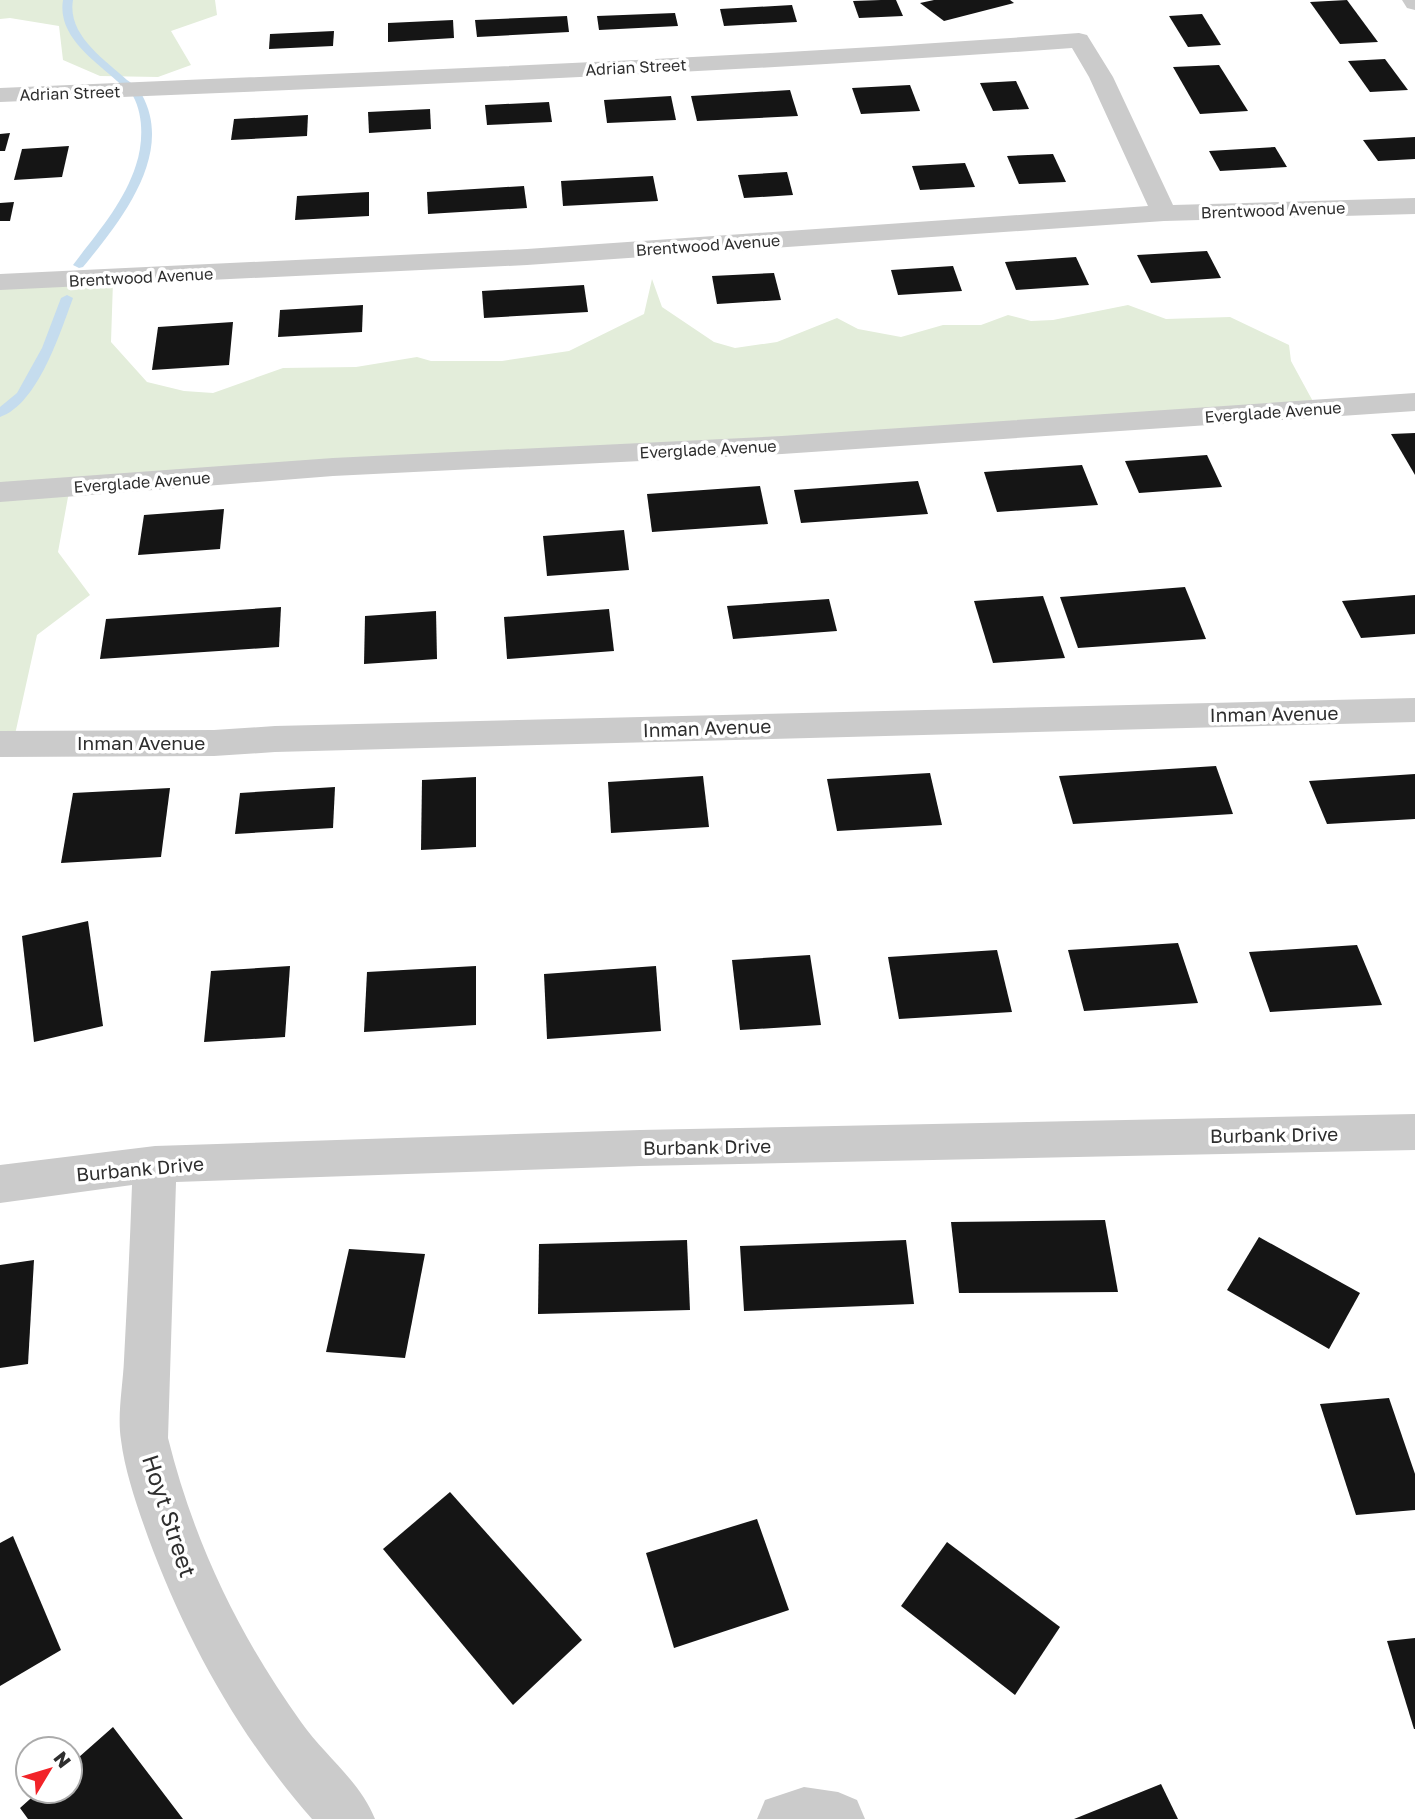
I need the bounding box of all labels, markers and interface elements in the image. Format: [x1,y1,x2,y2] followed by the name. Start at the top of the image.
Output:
[585,54,687,80] street label: Adrian Street
[19,81,121,105] street label: Adrian Street
[1200,197,1346,223] street label: Brentwood Avenue
[635,230,781,260] street label: Brentwood Avenue
[68,263,214,291] street label: Brentwood Avenue
[1204,397,1342,427] street label: Everglade Avenue
[639,435,777,463] street label: Everglade Avenue
[73,467,211,497] street label: Everglade Avenue
[1209,701,1339,726] street label: Inman Avenue
[642,714,772,741] street label: Inman Avenue
[77,731,205,754] street label: Inman Avenue
[1210,1122,1338,1147] street label: Burbank Drive
[643,1134,771,1159] street label: Burbank Drive
[75,1151,205,1186] street label: Burbank Drive
[137,1451,203,1581] street label: Hoyt Street
[14,1735,84,1805] north arrow
[49,1746,76,1772] text: N

